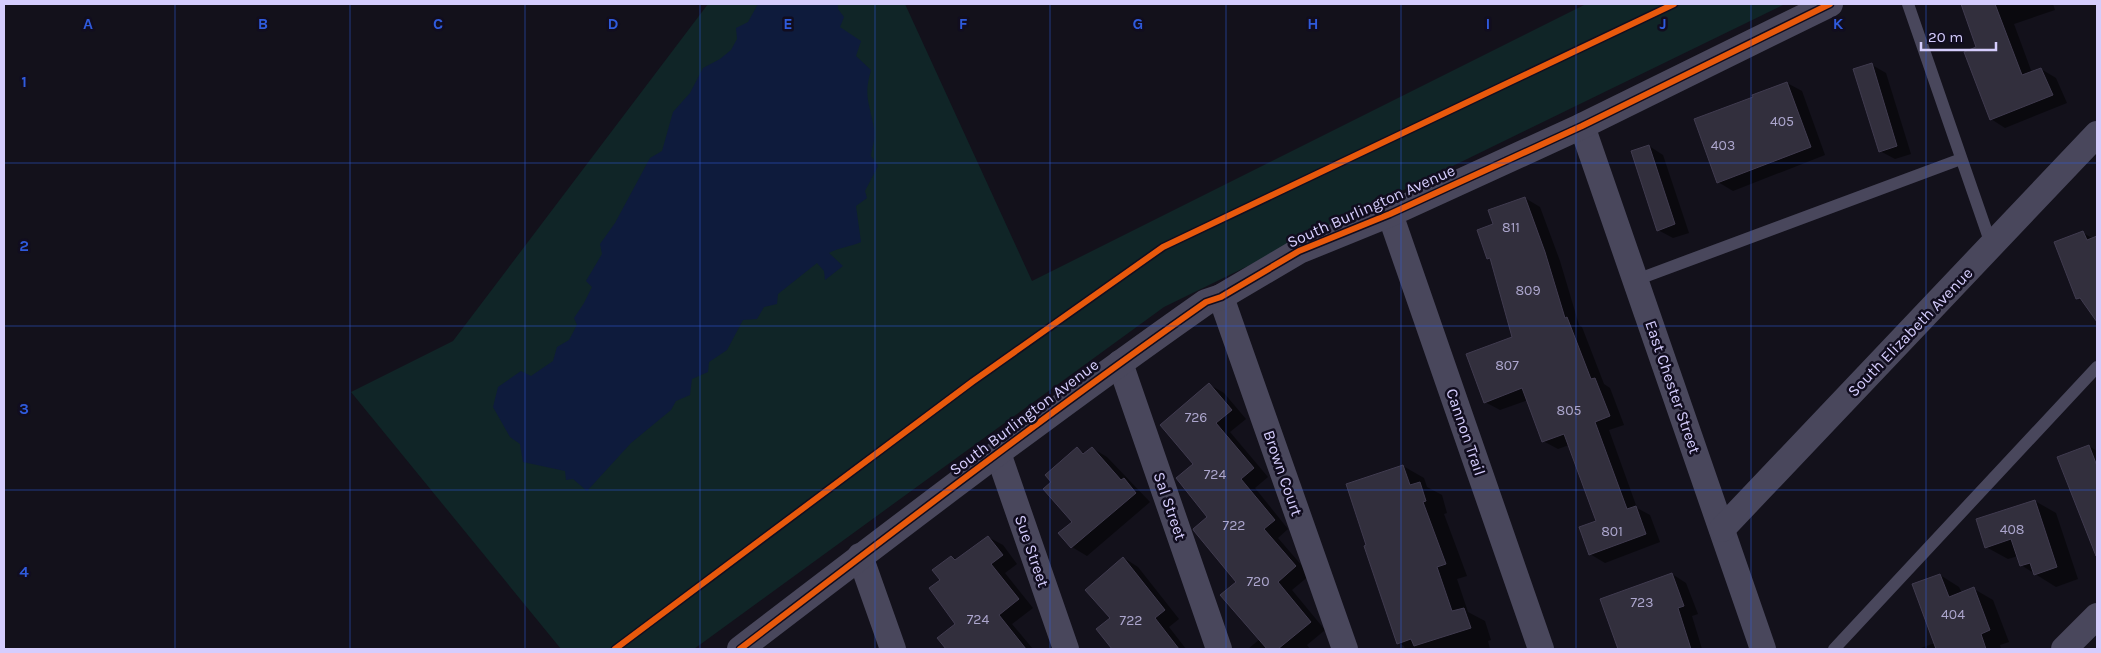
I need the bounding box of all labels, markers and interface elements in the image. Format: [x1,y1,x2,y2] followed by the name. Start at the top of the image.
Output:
[83,14,93,33] text: A
[258,14,268,33] text: B
[433,14,443,33] text: C
[608,14,619,33] text: D
[783,14,793,33] text: E
[959,14,968,33] text: F
[1133,14,1143,33] text: G
[1307,14,1319,33] text: H
[1486,14,1490,33] text: I
[1659,14,1667,33] text: J
[1833,14,1844,33] text: K
[1921,20,1996,52] scale bar
[1928,28,1963,46] text: 20 m
[21,72,27,91] text: 1
[1770,113,1794,130] house number: 405
[1711,137,1735,154] house number: 403
[1284,160,1458,252] street label: South Burlington Avenue
[1502,219,1520,236] house number: 811
[19,236,29,255] text: 2
[1843,264,1977,400] street label: South Elizabeth Avenue
[1515,282,1541,299] house number: 809
[1641,318,1705,456] street label: East Chester Street
[946,355,1102,479] street label: South Burlington Avenue
[1495,357,1519,374] house number: 807
[1442,386,1490,478] street label: Cannon Trail
[19,399,29,418] text: 3
[1557,402,1581,419] house number: 805
[1185,409,1207,426] house number: 726
[1259,428,1307,518] street label: Brown Court
[1204,466,1226,483] house number: 724
[1150,469,1190,543] street label: Sal Street
[1011,512,1053,590] street label: Sue Street
[1223,517,1245,534] house number: 722
[2000,521,2024,538] house number: 408
[1601,523,1623,540] house number: 801
[19,562,29,581] text: 4
[1247,573,1270,590] house number: 720
[1631,594,1653,611] house number: 723
[1941,606,1965,623] house number: 404
[967,611,989,628] house number: 724
[1120,612,1142,629] house number: 722

